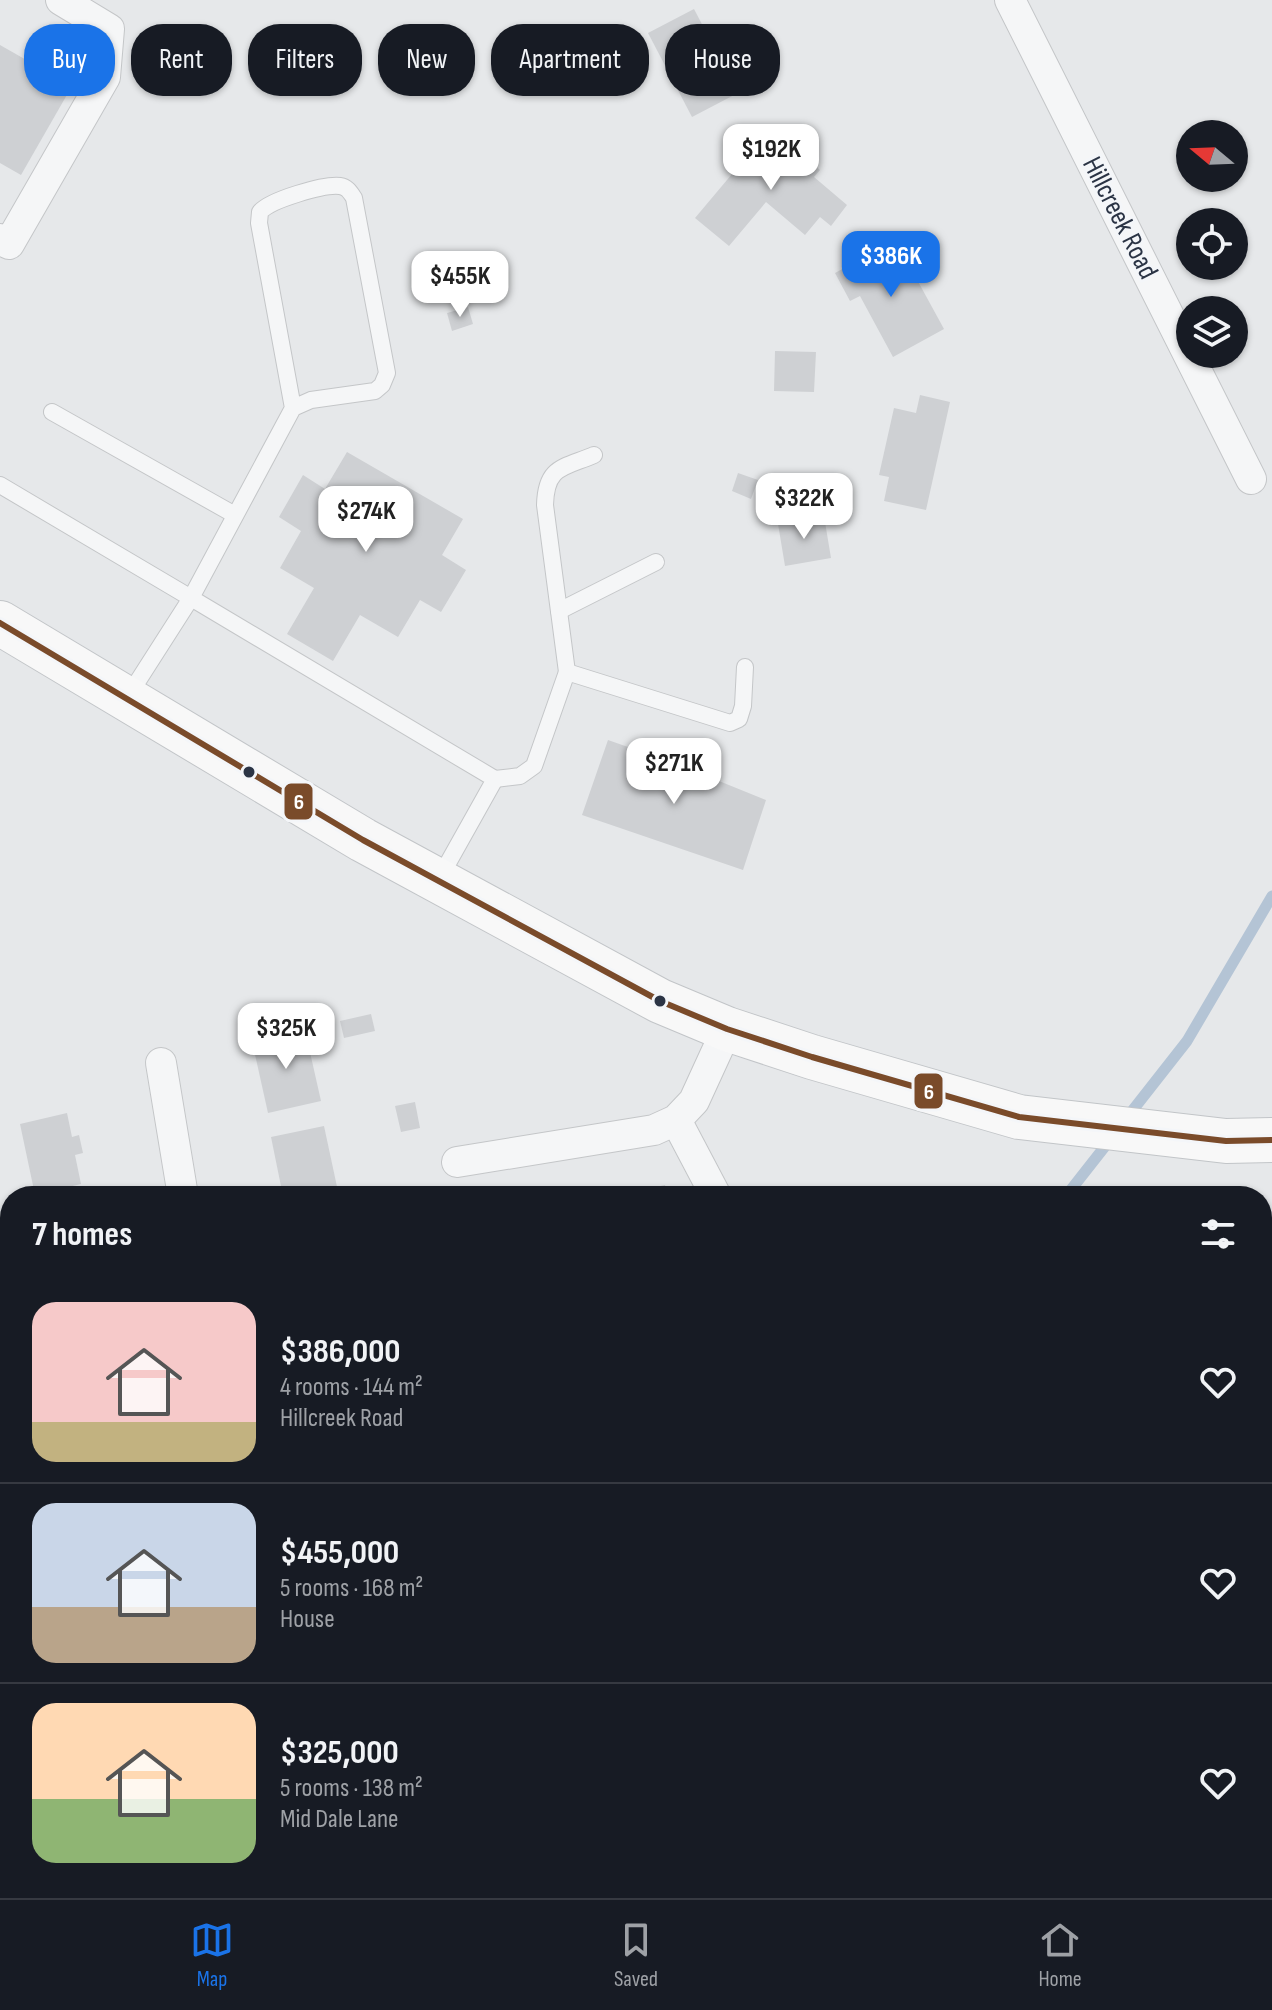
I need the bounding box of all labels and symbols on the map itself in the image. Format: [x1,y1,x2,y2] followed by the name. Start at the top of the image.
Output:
[1176,120,1248,192] north arrow
[715,124,827,192] pin: $192K
[1075,151,1165,285] street label: Hillcreek Road
[835,231,947,299] pin: $386K
[404,251,516,319] pin: $455K
[748,473,860,541] pin: $322K
[310,486,422,554] pin: $274K
[618,738,730,806] pin: $271K
[241,764,257,780] unlabelled marker
[283,782,314,821] line badge: 6
[294,789,304,816] text: 6
[652,993,668,1009] unlabelled marker
[230,1003,342,1071] pin: $325K
[913,1072,944,1110] line badge: 6
[924,1079,934,1106] text: 6

